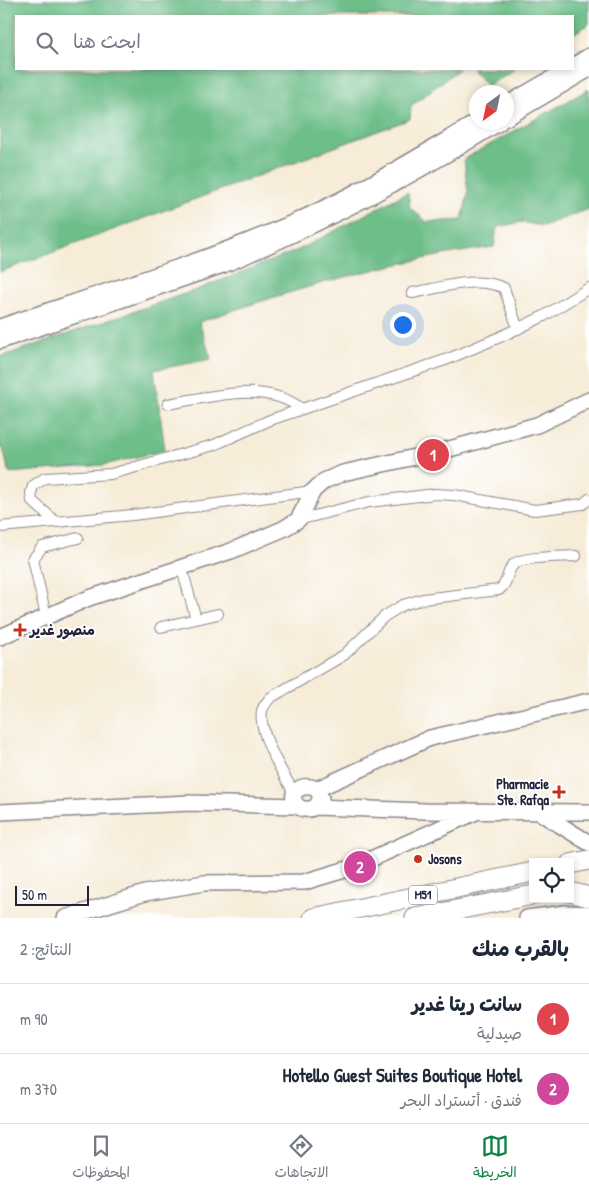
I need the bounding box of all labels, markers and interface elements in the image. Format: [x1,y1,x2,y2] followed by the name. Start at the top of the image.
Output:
[15,15,574,70] search box
[73,28,141,54] text: ابحث هنا
[33,29,61,57] icon: search
[469,85,514,130] north arrow
[390,312,416,338] your location
[417,436,449,474] pin: 1
[28,620,95,640] place label: منصور غدير
[14,624,26,636] marker: منصور غدير
[496,774,550,811] place label: Pharmacie Ste. Rafqa
[553,786,565,798] marker: Pharmacie Ste. Rafqa
[344,848,376,886] pin: 2
[428,849,462,868] place label: Josons
[412,853,424,865] marker: Josons
[529,858,574,903] map controls
[529,858,574,903] button: locate
[15,883,89,906] scale bar
[22,885,47,904] text: 50 m
[409,886,437,904] road number: M51
[472,934,569,963] text: بالقرب منك
[20,938,72,960] text: النتائج: 2
[412,991,522,1017] text: سانت ريتا غدير
[20,1008,48,1030] text: 90 m
[550,1008,556,1030] text: 1
[477,1022,522,1044] text: صيدلية
[283,1062,522,1088] text: Hotello Guest Suites Boutique Hotel
[20,1078,57,1100] text: 370 m
[549,1078,557,1100] text: 2
[401,1089,522,1111] text: فندق · أتستراد البحر
[72,1132,130,1185] tab: المحفوظات
[274,1132,329,1185] tab: الاتجاهات
[473,1132,517,1185] tab: الخريطة

